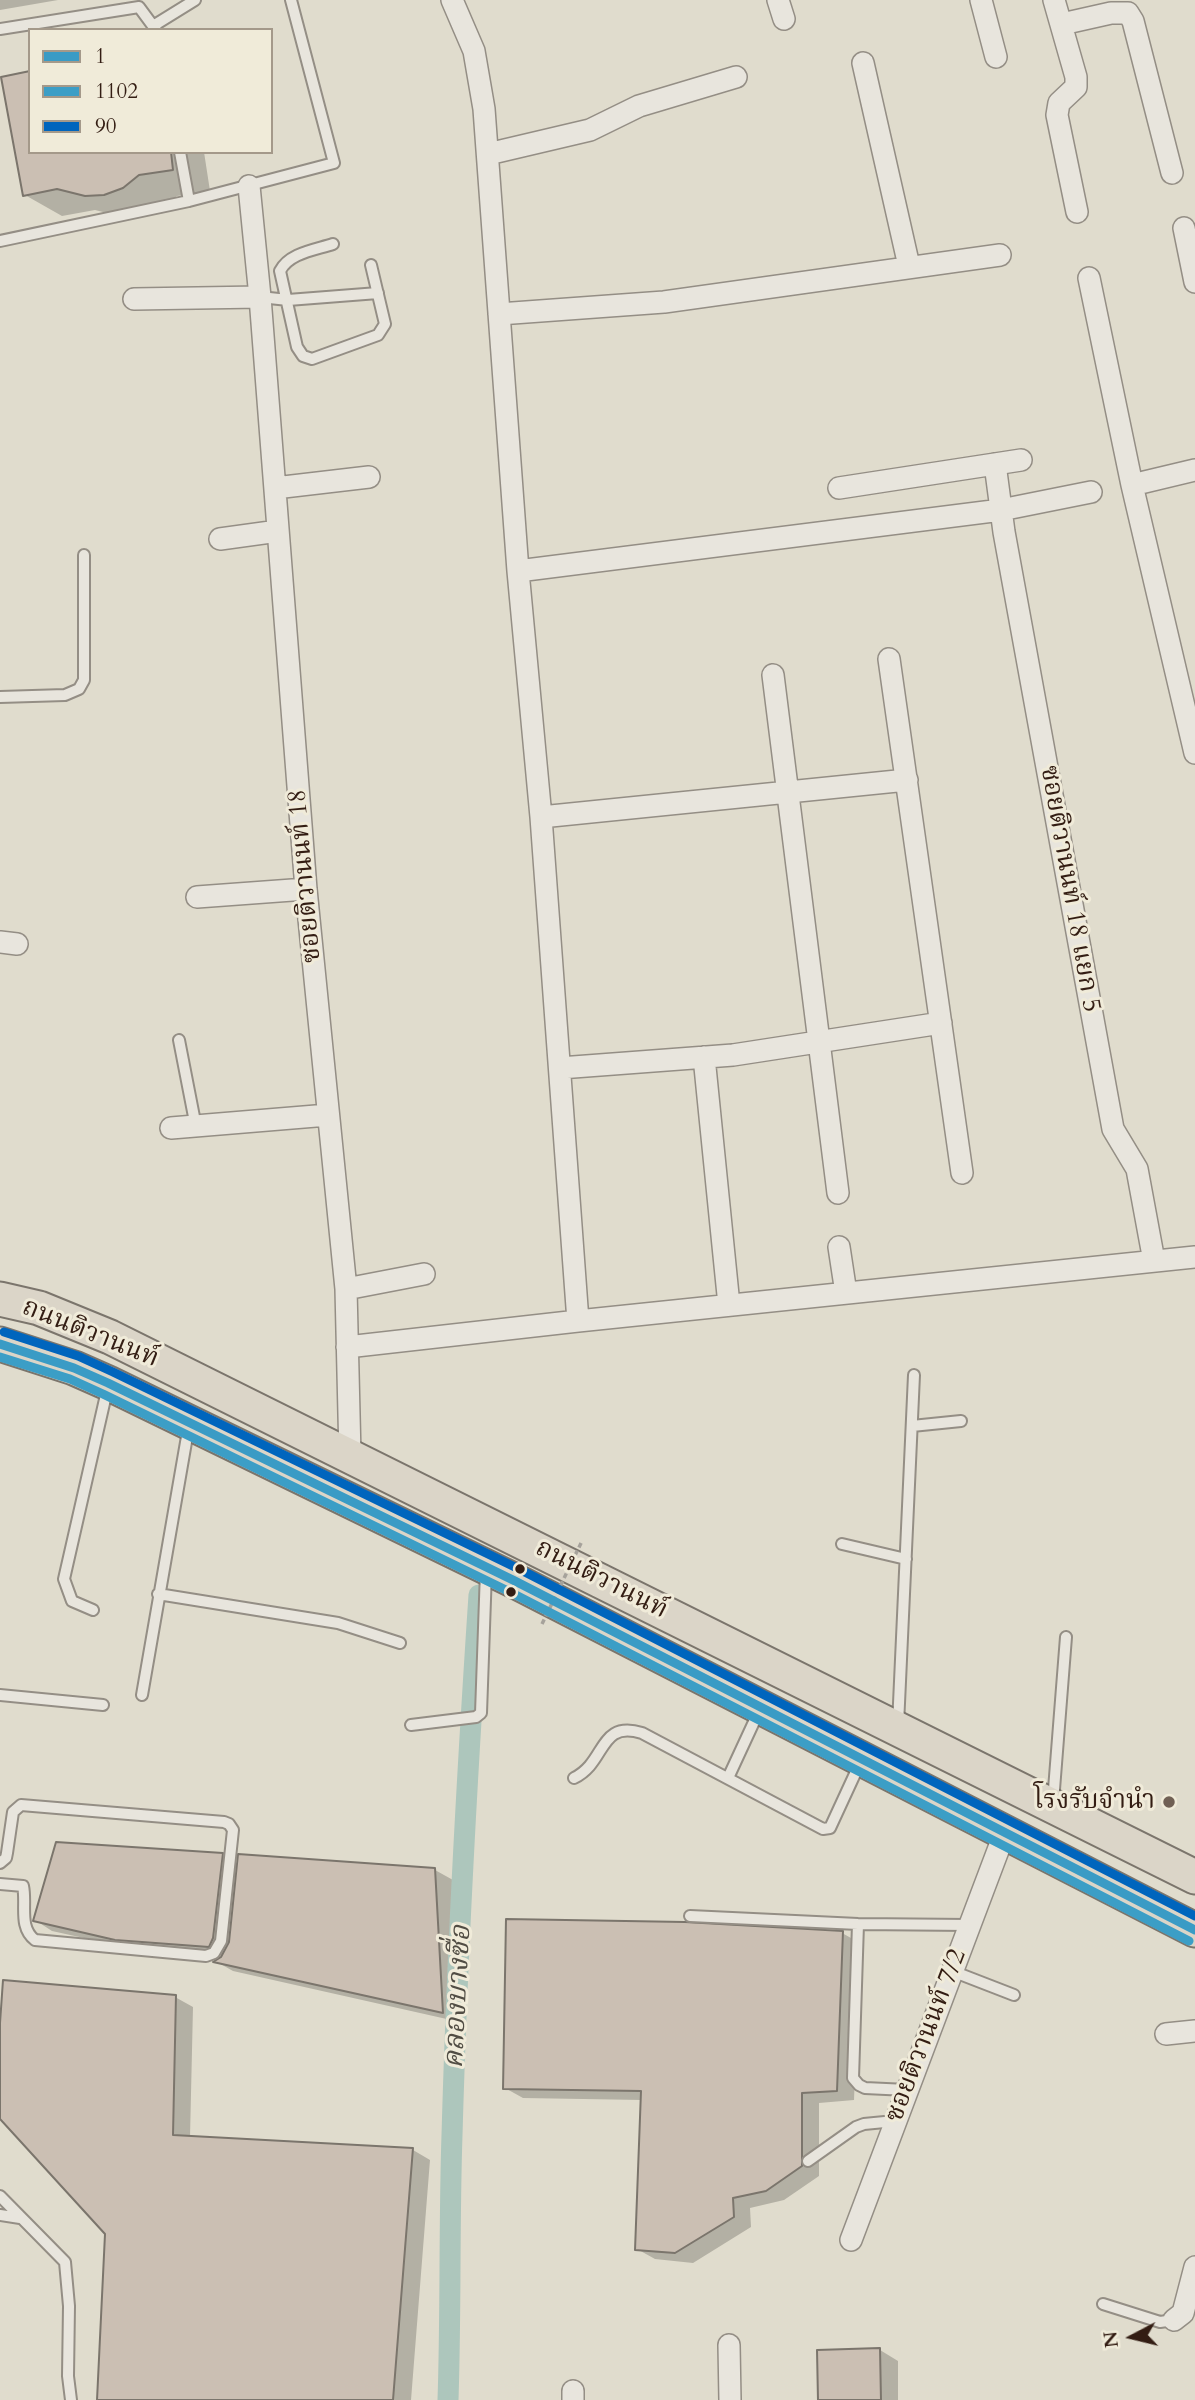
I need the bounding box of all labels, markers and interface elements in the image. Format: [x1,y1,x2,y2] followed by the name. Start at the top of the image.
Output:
[28,28,273,154] legend
[95,42,106,71] text: 1
[95,77,138,106] text: 1102
[95,112,117,141] text: 90
[1032,763,1106,1015] street label: ซอยติวานนท์ 18 แยก 5
[283,788,329,964] street label: ซอยติวานนท์ 18
[17,1293,163,1375] street label: ถนนติวานนท์
[530,1533,672,1627] street label: ถนนติวานนท์
[513,1562,527,1576] unlabelled marker
[504,1585,518,1599] unlabelled marker
[1034,1786,1155,1818] place label: โรงรับจำนำ
[1161,1794,1177,1810] marker: โรงรับจำนำ
[438,1925,480,2069] water label: คลองบางซื่อ
[880,1945,974,2127] street label: ซอยติวานนท์ 7/2
[1097,2302,1167,2372] north arrow
[1097,2330,1125,2349] text: N

